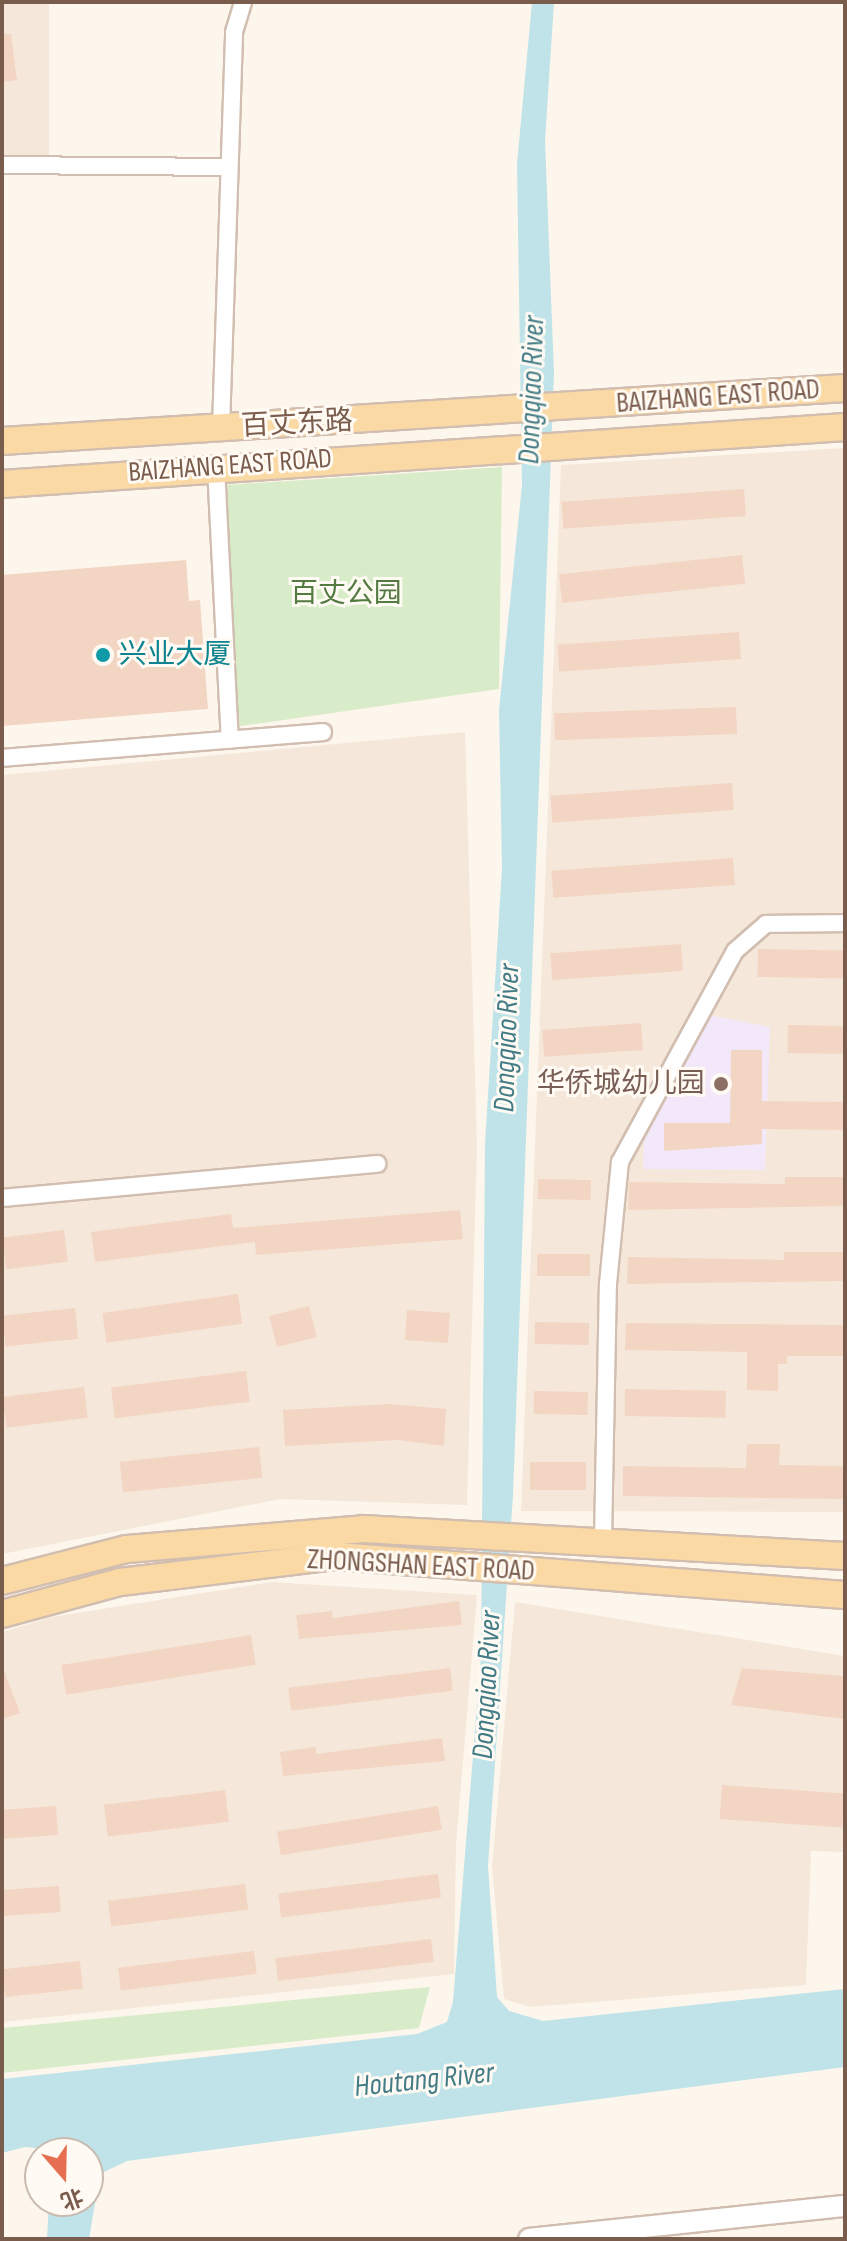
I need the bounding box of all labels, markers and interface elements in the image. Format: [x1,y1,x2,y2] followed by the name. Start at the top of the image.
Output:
[511,315,553,465] water label: Dongqiao River
[615,373,821,421] street label: BAIZHANG EAST ROAD
[240,404,354,444] street label: 百丈东路
[127,442,333,490] street label: BAIZHANG EAST ROAD
[290,577,402,611] park label: 百丈公园
[119,638,231,672] place label: 兴业大厦
[94,646,112,664] marker: 兴业大厦
[486,963,528,1113] water label: Dongqiao River
[537,1067,705,1101] place label: 华侨城幼儿园
[712,1075,730,1093] marker: 华侨城幼儿园
[306,1543,536,1589] street label: ZHONGSHAN EAST ROAD
[465,1610,509,1760] water label: Dongqiao River
[353,2055,495,2105] water label: Houtang River
[24,2137,104,2217] north arrow
[57,2182,87,2215] text: 北

